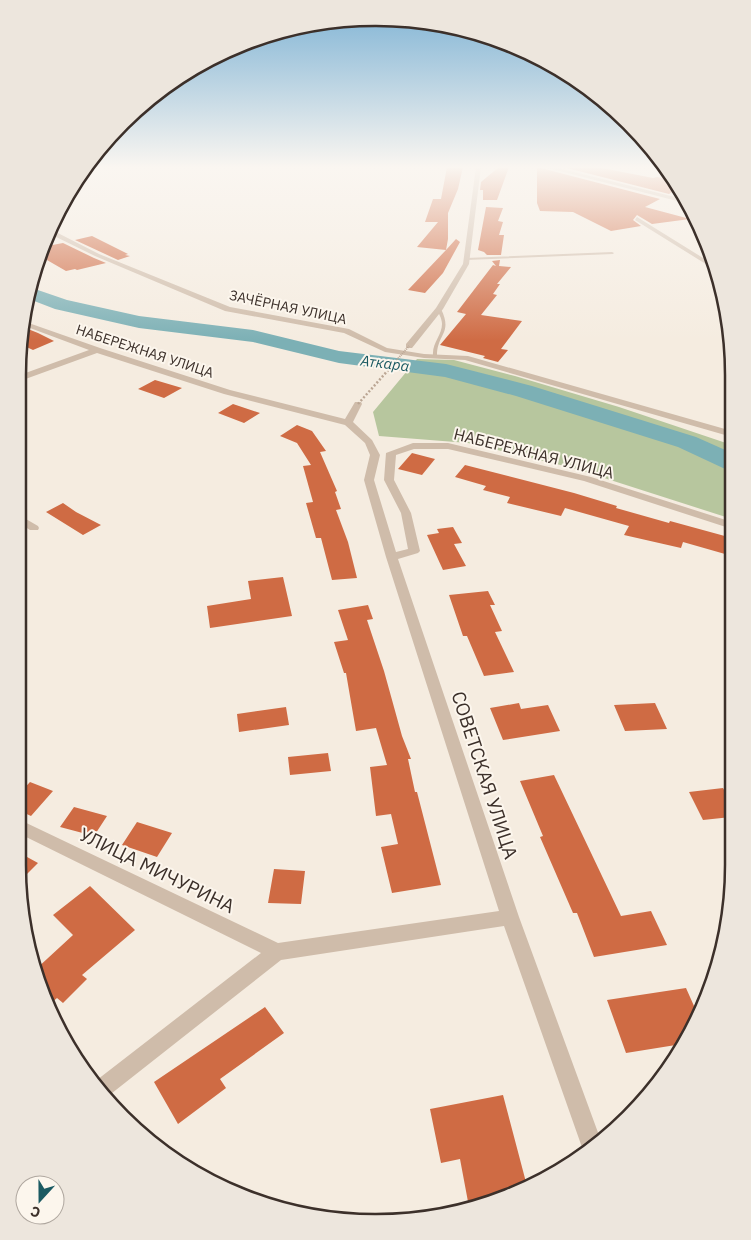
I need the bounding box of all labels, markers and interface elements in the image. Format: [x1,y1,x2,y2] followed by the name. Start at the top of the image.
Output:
[228,286,348,328] street label: ЗАЧЁРНАЯ УЛИЦА
[74,320,216,382] street label: НАБЕРЕЖНАЯ УЛИЦА
[358,350,411,375] water label: Аткара
[452,423,616,483] street label: НАБЕРЕЖНАЯ УЛИЦА
[447,688,523,862] street label: СОВЕТСКАЯ УЛИЦА
[75,822,239,918] street label: УЛИЦА МИЧУРИНА
[15,1175,65,1225] north arrow
[28,1202,43,1222] text: С

